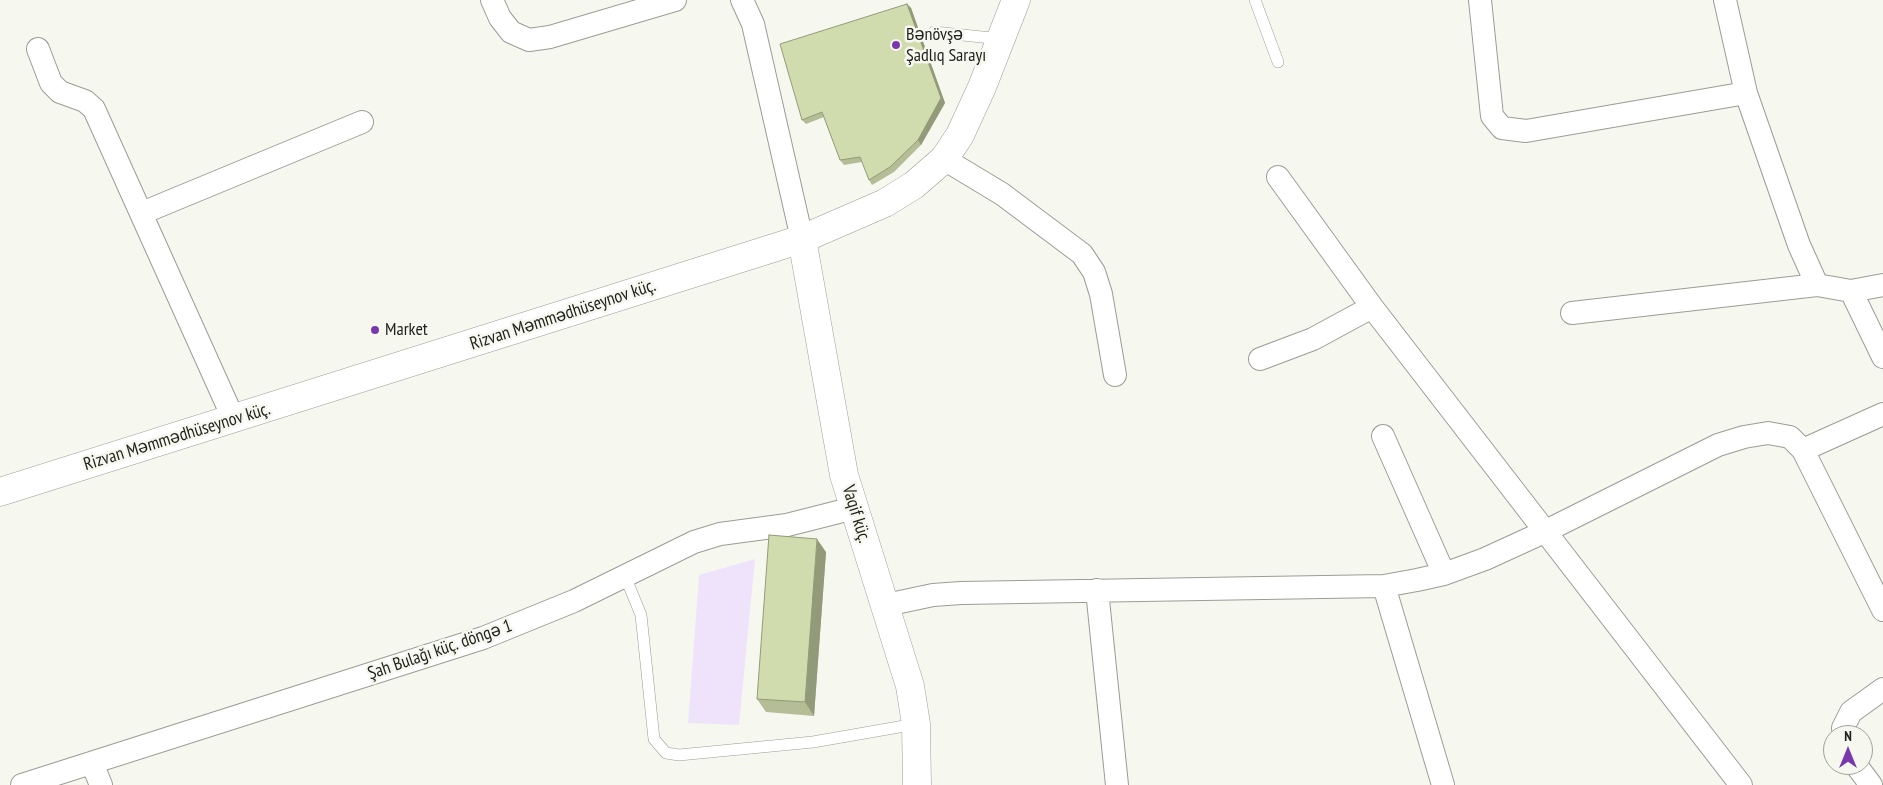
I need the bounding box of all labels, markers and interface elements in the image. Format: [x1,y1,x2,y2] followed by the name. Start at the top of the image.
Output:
[906,24,986,66] place label: Bənövşə Şadlıq Sarayı
[890,39,902,51] marker: Bənövşə Şadlıq Sarayı
[467,275,659,355] street label: Rizvan Məmmədhüseynov küç.
[385,319,428,341] place label: Market
[369,324,381,336] marker: Market
[81,398,273,476] street label: Rizvan Məmmədhüseynov küç.
[837,482,875,546] street label: Vaqif küç.
[365,615,515,685] street label: Şah Bulağı küç. döngə 1
[1823,725,1873,775] north arrow
[1844,727,1852,745] text: N

